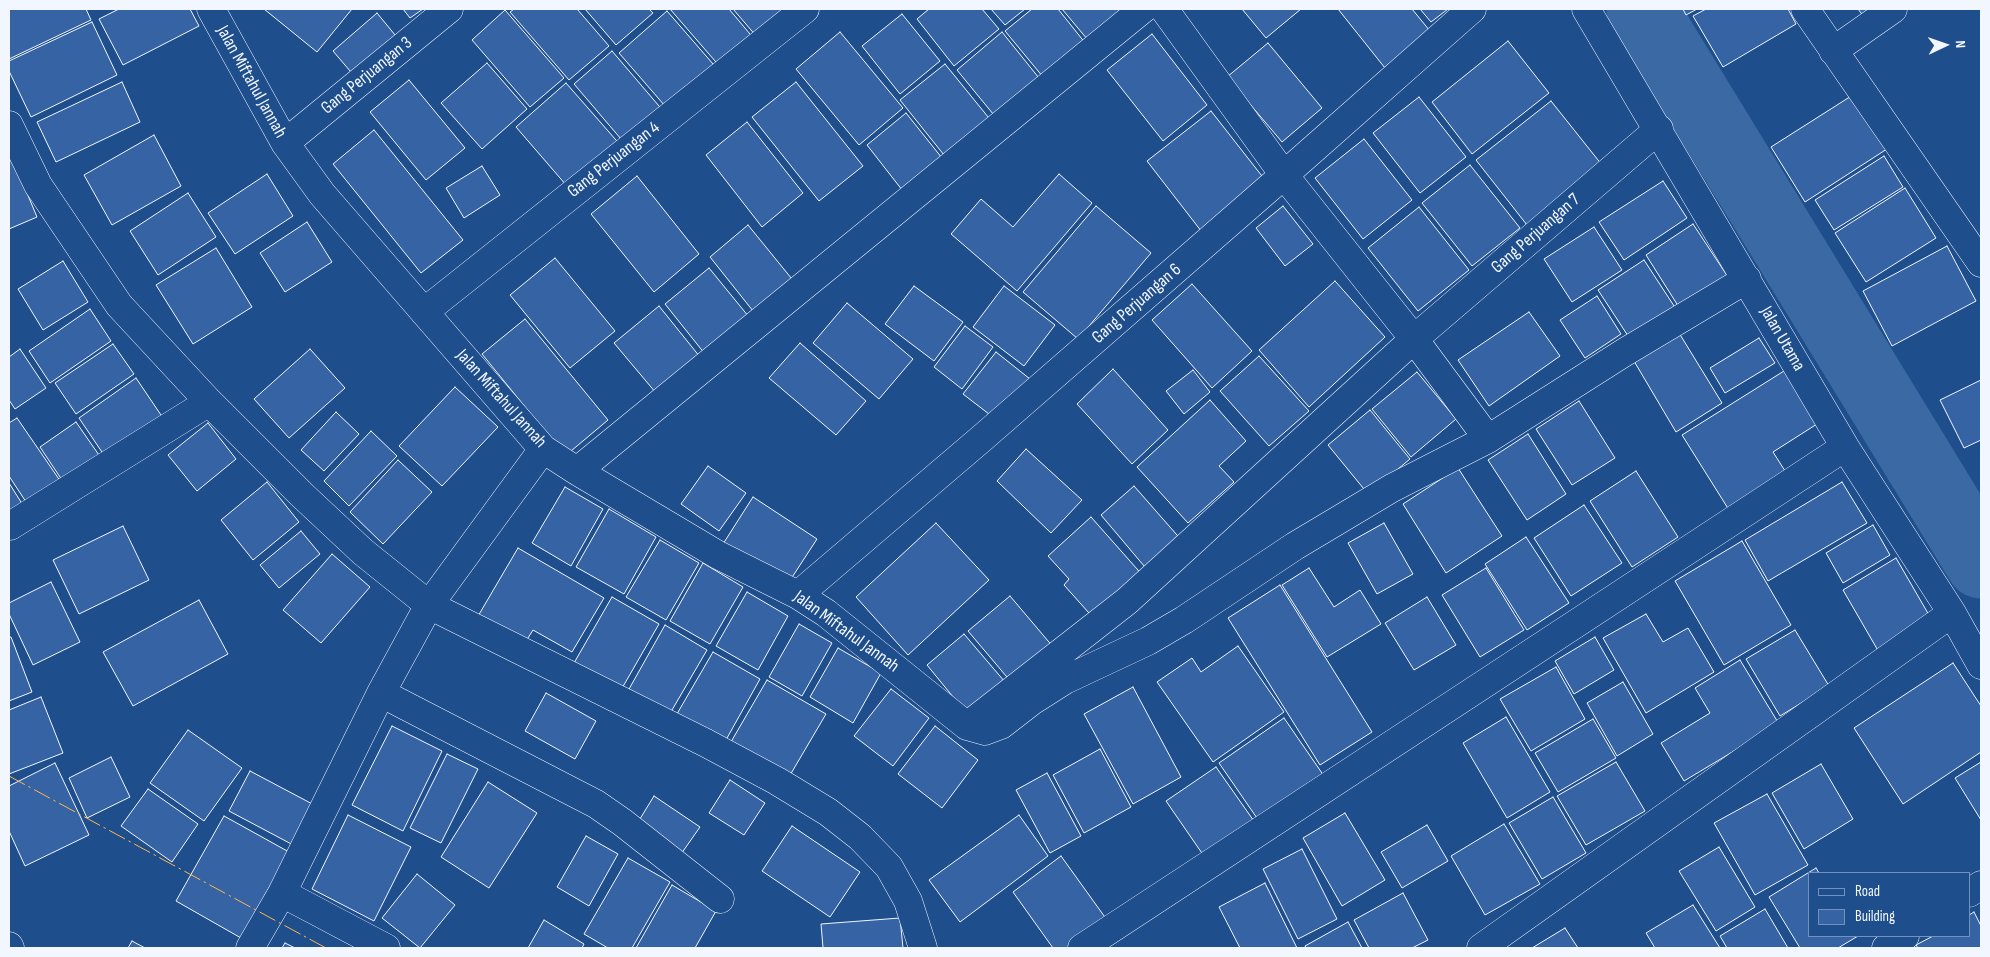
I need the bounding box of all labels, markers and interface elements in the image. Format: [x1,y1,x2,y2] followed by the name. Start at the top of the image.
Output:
[1920,20,1970,70] north arrow
[211,22,291,142] street label: Jalan Miftahul Jannah
[317,33,417,119] street label: Gang Perjuangan 3
[1952,40,1969,48] text: N
[564,117,664,203] street label: Gang Perjuangan 4
[1487,190,1585,278] street label: Gang Perjuangan 7
[1088,259,1186,349] street label: Gang Perjuangan 6
[1755,303,1809,375] street label: Jalan Utama
[451,345,551,453] street label: Jalan Miftahul Jannah
[789,586,903,678] street label: Jalan Miftahul Jannah
[1808,872,1970,937] legend
[1855,882,1880,901] text: Road
[1855,907,1895,926] text: Building

